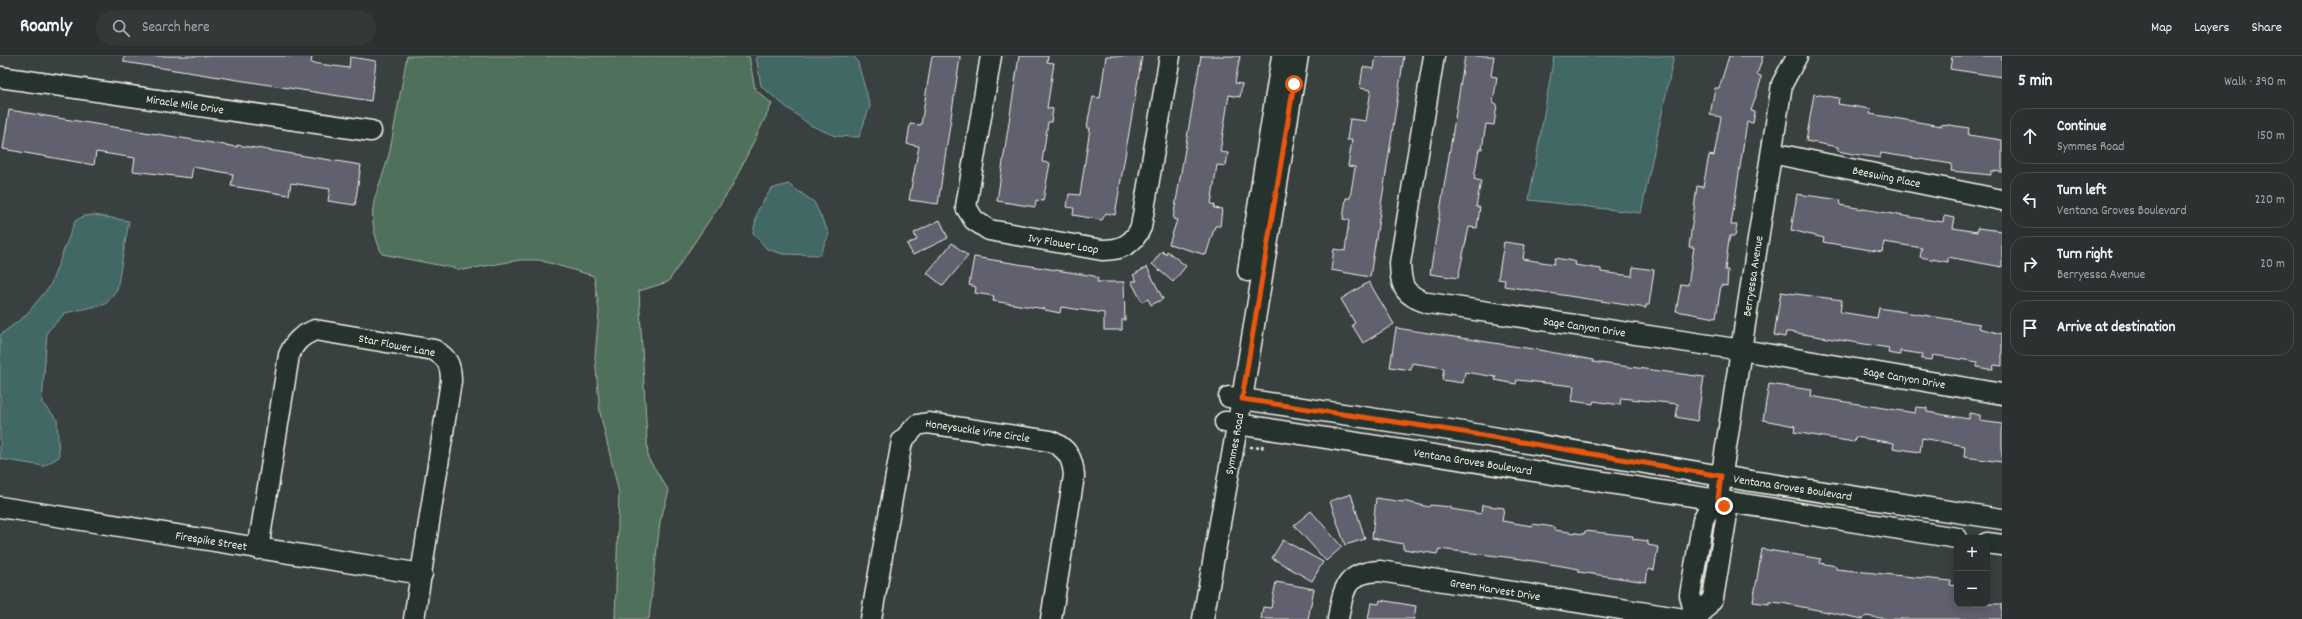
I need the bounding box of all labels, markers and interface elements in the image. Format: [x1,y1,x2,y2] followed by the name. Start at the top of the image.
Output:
[96,10,376,46] search box
[20,14,72,41] text: Roamly
[110,17,132,39] icon: search
[142,17,210,39] text: Search here
[2151,18,2172,38] text: Map
[2194,18,2229,38] text: Layers
[2251,18,2282,38] text: Share
[2018,70,2052,94] text: 5 min
[2224,73,2286,92] text: Walk · 390 m
[1285,75,1303,93] route start
[145,91,225,119] street label: Miracle Mile Drive
[2057,116,2106,138] text: Continue
[2019,125,2041,147] icon: ahead
[2257,127,2285,146] text: 150 m
[2057,138,2124,157] text: Symmes Road
[1851,163,1922,193] street label: Beeswing Place
[2057,180,2106,202] text: Turn left
[2019,189,2041,211] icon: left
[2255,191,2285,210] text: 220 m
[2057,202,2187,221] text: Ventana Groves Boulevard
[1027,230,1100,259] street label: Ivy Flower Loop
[1739,235,1768,318] street label: Berryessa Avenue
[2057,244,2113,266] text: Turn right
[2019,253,2041,275] icon: right
[2260,255,2285,274] text: 20 m
[2057,266,2145,285] text: Berryessa Avenue
[1542,313,1626,342] street label: Sage Canyon Drive
[2019,317,2041,339] icon: arrive
[2057,317,2175,339] text: Arrive at destination
[357,331,436,362] street label: Star Flower Lane
[1862,364,1946,394] street label: Sage Canyon Drive
[1222,412,1249,476] street label: Symmes Road
[924,416,1031,448] street label: Honeysuckle Vine Circle
[1412,445,1533,481] street label: Ventana Groves Boulevard
[1732,471,1853,506] street label: Ventana Groves Boulevard
[1715,497,1733,515] route end
[174,528,249,556] street label: Firespike Street
[1954,535,1990,607] map controls
[1954,535,1990,571] button: +
[1954,571,1990,607] button: −
[1448,575,1541,606] street label: Green Harvest Drive

